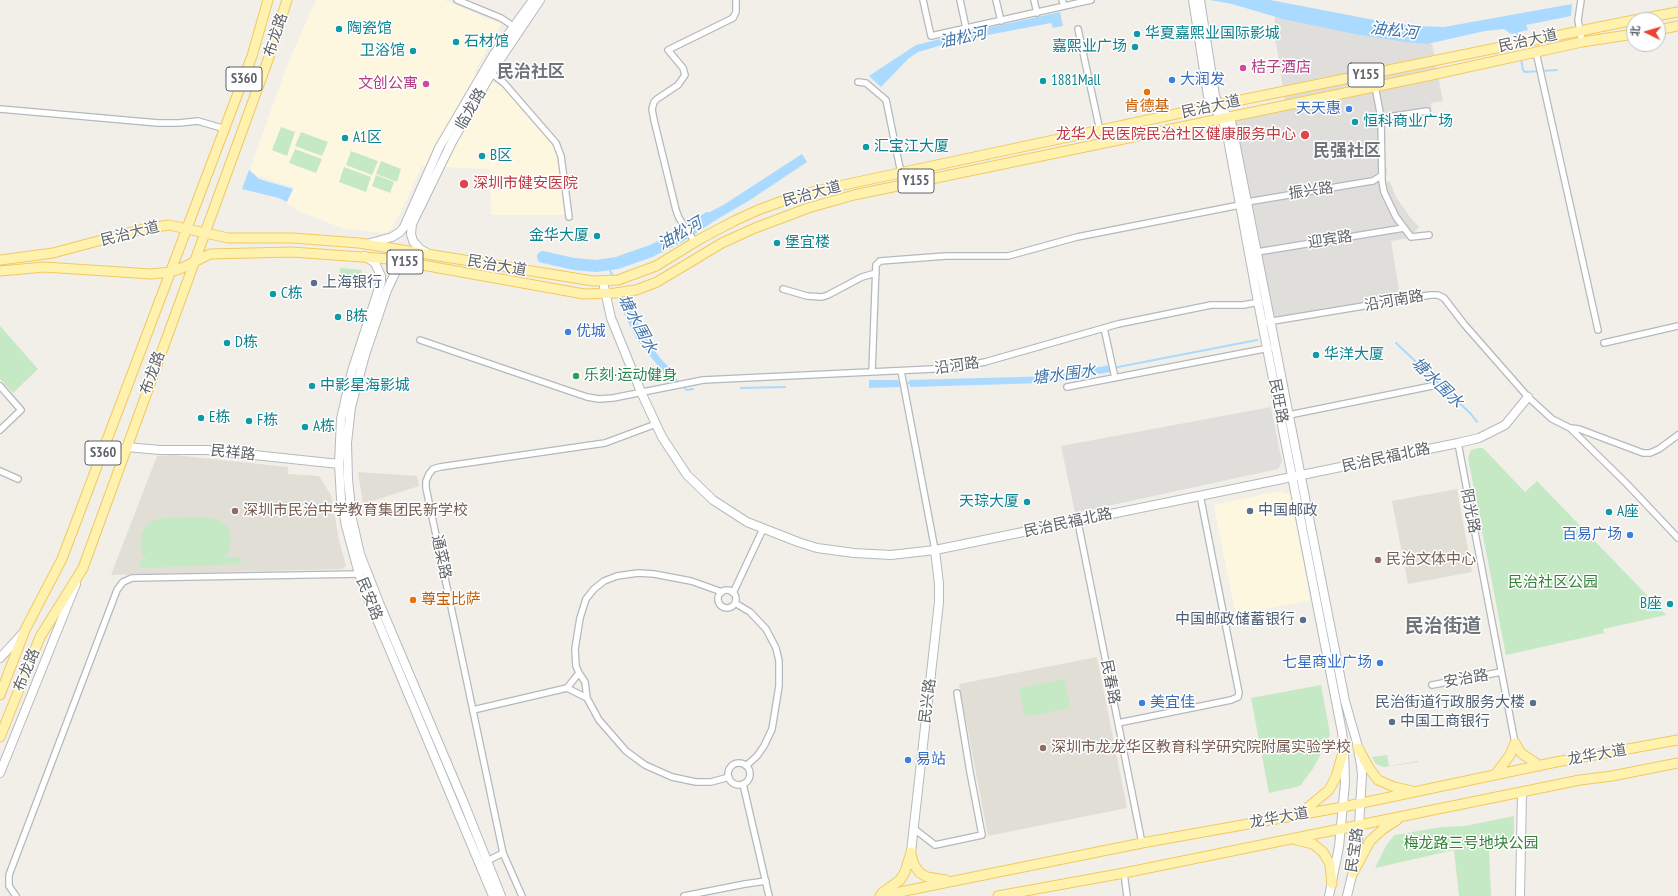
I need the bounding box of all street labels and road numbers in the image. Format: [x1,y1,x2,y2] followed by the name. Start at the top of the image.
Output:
[260,11,292,59] street label: 布龙路
[1497,26,1559,56] street label: 民治大道
[1348,63,1384,87] road number: Y155
[226,67,262,91] road number: S360
[452,85,490,133] street label: 临龙路
[1180,92,1242,122] street label: 民治大道
[898,169,934,193] road number: Y155
[781,178,843,210] street label: 民治大道
[1287,179,1335,203] street label: 振兴路
[99,218,161,250] street label: 民治大道
[1306,228,1354,252] street label: 迎宾路
[387,250,423,274] road number: Y155
[466,252,528,280] street label: 民治大道
[1363,287,1425,315] street label: 沿河南路
[137,349,169,397] street label: 布龙路
[933,354,981,378] street label: 沿河路
[1265,377,1291,425] street label: 民旺路
[1340,440,1432,476] street label: 民治民福北路
[85,441,121,465] road number: S360
[210,442,256,464] street label: 民祥路
[1457,487,1483,535] street label: 阳光路
[1022,505,1114,541] street label: 民治民福北路
[428,533,454,581] street label: 通菜路
[352,575,386,623] street label: 民安路
[10,646,44,694] street label: 布龙路
[1097,658,1123,706] street label: 民春路
[1442,666,1490,692] street label: 安治路
[916,678,940,724] street label: 民兴路
[1566,741,1628,769] street label: 龙华大道
[1248,804,1310,832] street label: 龙华大道
[1343,826,1367,874] street label: 民宝路

